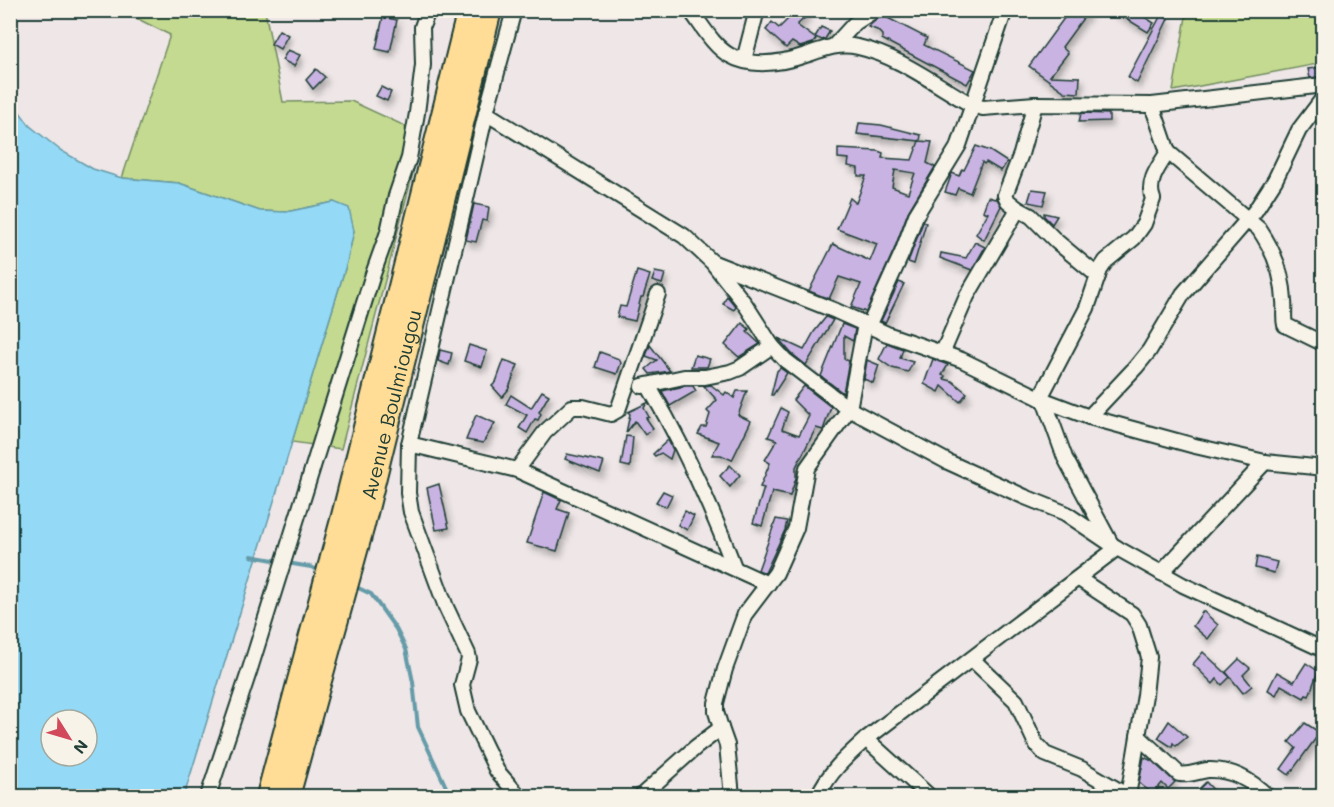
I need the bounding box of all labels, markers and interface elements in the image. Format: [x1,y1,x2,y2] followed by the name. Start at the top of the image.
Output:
[355,307,427,502] street label: Avenue Boulmiougou
[39,708,99,768] north arrow
[69,736,93,759] text: N

